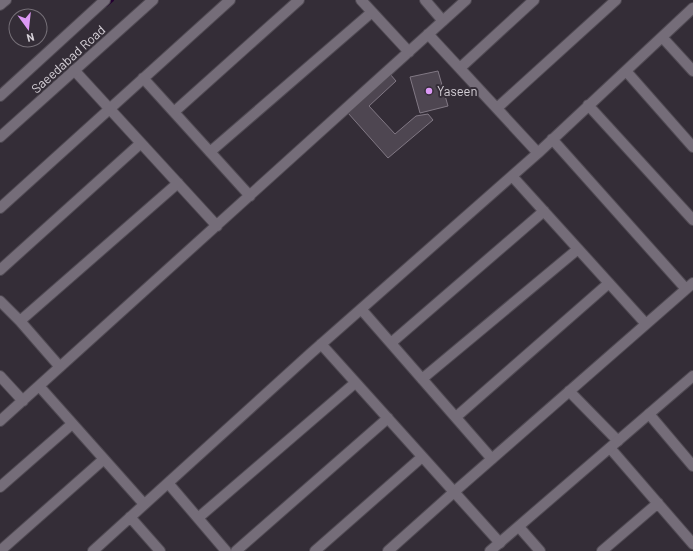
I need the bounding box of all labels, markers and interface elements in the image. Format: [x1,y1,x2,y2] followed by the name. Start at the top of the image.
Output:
[8,8,48,48] north arrow
[28,22,108,96] street label: Saeedabad Road
[25,31,36,45] text: N
[437,83,478,99] place label: Yaseen
[424,86,434,96] marker: Yaseen

